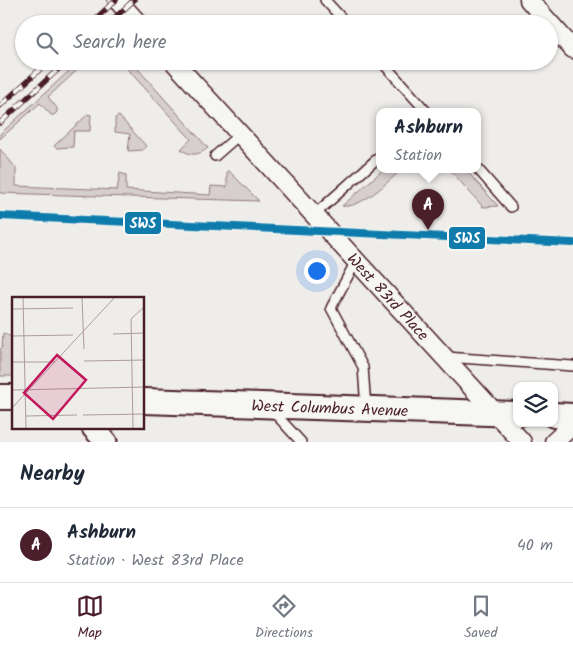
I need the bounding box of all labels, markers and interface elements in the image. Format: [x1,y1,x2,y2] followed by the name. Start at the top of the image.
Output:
[15,15,558,70] search box
[73,28,167,58] text: Search here
[33,29,61,57] icon: search
[376,108,481,173] popup
[394,113,463,143] text: Ashburn
[394,143,442,168] text: Station
[412,189,444,230] pin: A
[124,211,162,235] line badge: SWS
[130,213,156,235] text: SWS
[448,226,486,250] line badge: SWS
[454,228,480,250] text: SWS
[340,247,434,347] street label: West 83rd Place
[304,258,330,284] your location
[12,297,145,430] inset map
[513,382,558,427] map controls
[513,382,558,427] button: layers
[251,394,409,424] street label: West Columbus Avenue
[20,458,85,491] text: Nearby
[67,518,136,548] text: Ashburn
[31,533,41,558] text: A
[517,533,553,558] text: 40 m
[67,548,244,573] text: Station · West 83rd Place
[76,592,104,644] tab: Map
[255,592,313,644] tab: Directions
[464,592,497,644] tab: Saved

